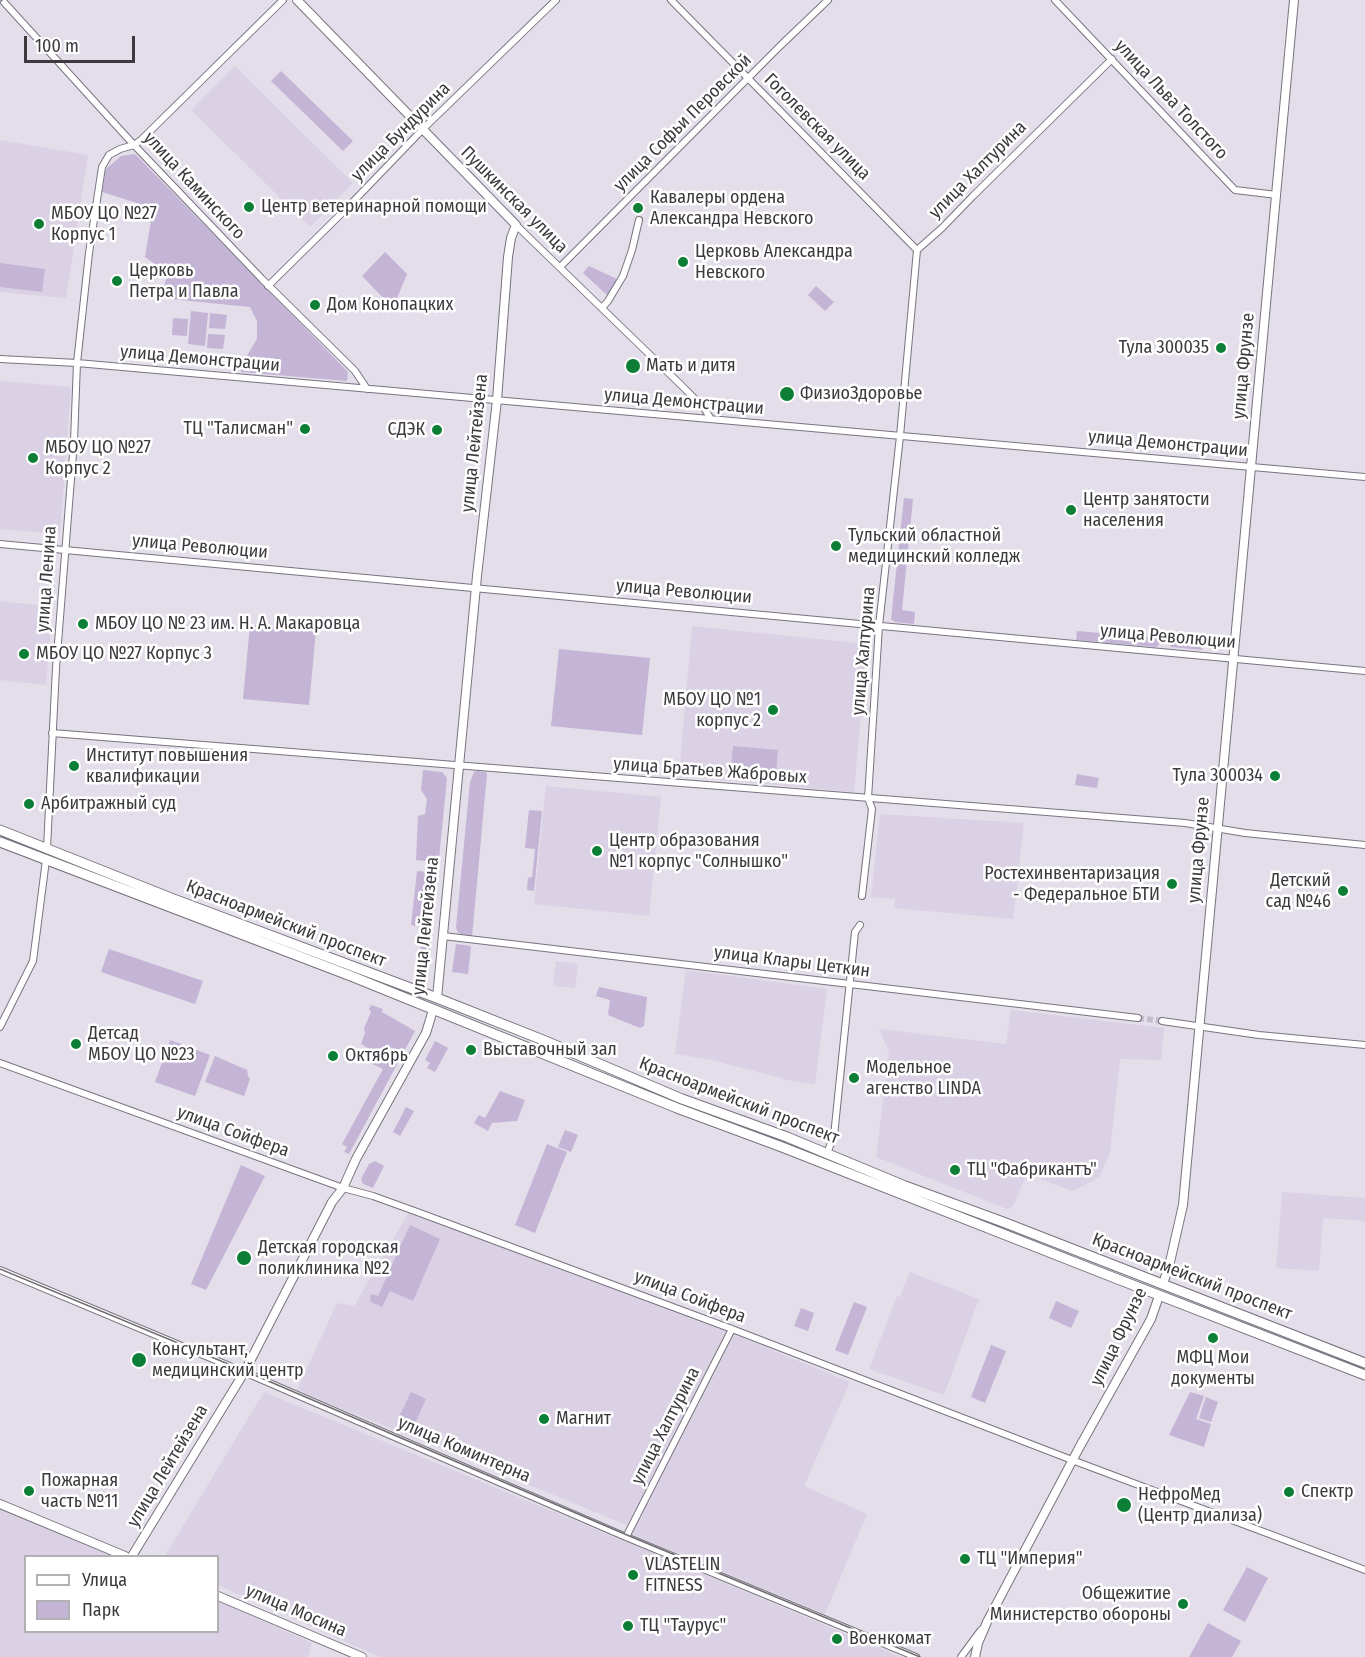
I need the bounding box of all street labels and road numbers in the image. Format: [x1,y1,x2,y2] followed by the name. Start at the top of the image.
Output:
[1110,36,1232,164] street label: улица Льва Толстого
[610,50,756,196] street label: улица Софьи Перовской
[759,69,875,185] street label: Гоголевская улица
[347,78,455,186] street label: улица Бундурина
[925,117,1031,223] street label: улица Халтурина
[139,128,249,244] street label: улица Каминского
[456,142,572,258] street label: Пушкинская улица
[1229,312,1259,420] street label: улица Фрунзе
[119,341,281,377] street label: улица Демонстрации
[457,373,493,513] street label: улица Лейтейзена
[603,384,765,420] street label: улица Демонстрации
[1087,426,1249,462] street label: улица Демонстрации
[33,525,61,633] street label: улица Ленина
[131,530,269,564] street label: улица Революции
[615,575,753,609] street label: улица Революции
[848,586,880,716] street label: улица Халтурина
[1099,620,1237,654] street label: улица Революции
[613,753,807,789] street label: улица Братьев Жабровых
[1184,796,1214,904] street label: улица Фрунзе
[408,856,444,996] street label: улица Лейтейзена
[183,876,389,972] street label: Красноармейский проспект
[713,942,871,982] street label: улица Клары Цеткин
[636,1053,842,1149] street label: Красноармейский проспект
[174,1102,292,1162] street label: улица Сойфера
[1089,1229,1295,1325] street label: Красноармейский проспект
[631,1266,749,1328] street label: улица Сойфера
[1086,1284,1152,1390] street label: улица Фрунзе
[627,1364,705,1488] street label: улица Халтурина
[123,1401,213,1531] street label: улица Лейтейзена
[394,1412,534,1488] street label: улица Коминтерна
[242,1580,350,1642] street label: улица Мосина

